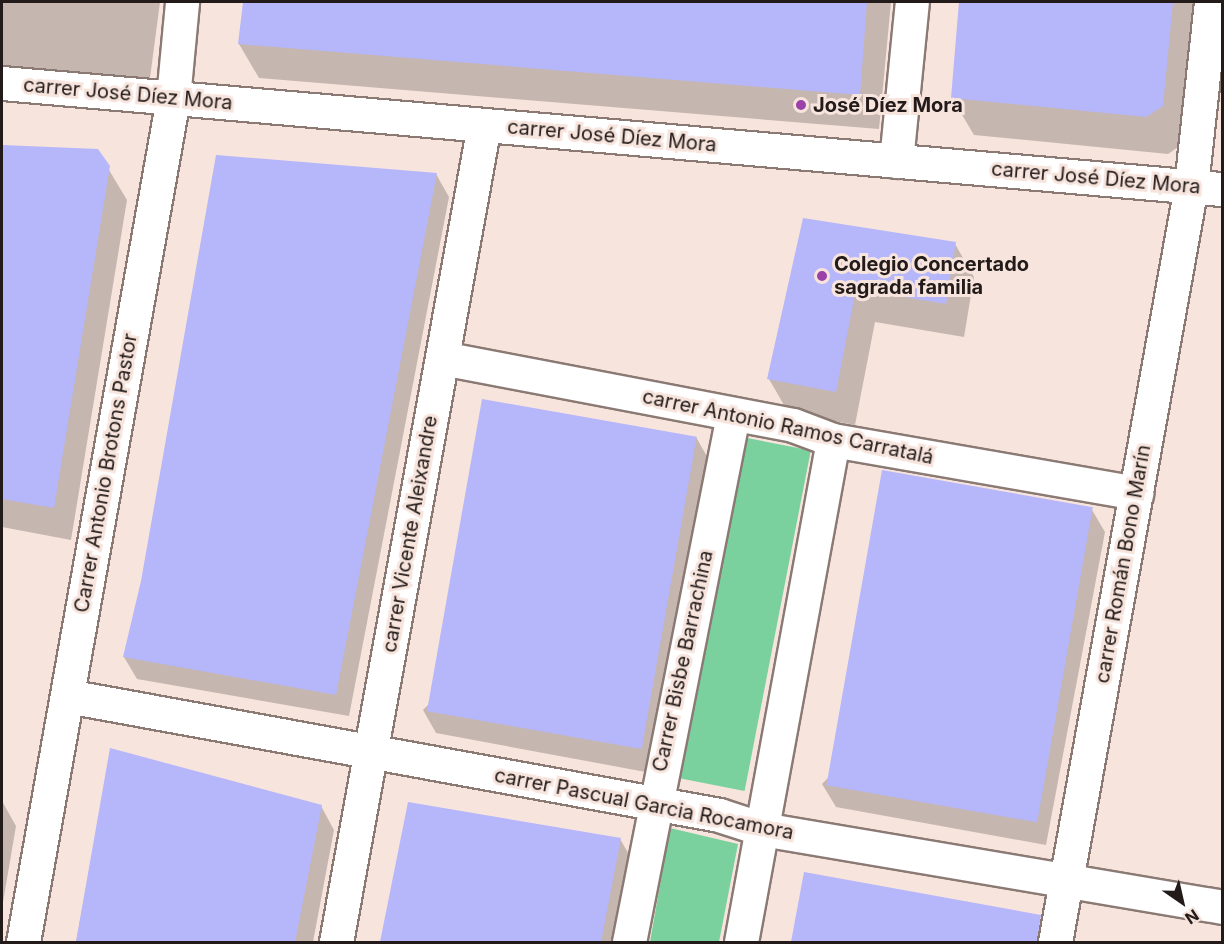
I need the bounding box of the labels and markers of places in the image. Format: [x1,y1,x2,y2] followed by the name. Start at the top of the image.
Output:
[813,93,963,117] place label: José Díez Mora
[794,98,808,112] marker: José Díez Mora
[834,252,1029,299] place label: Colegio Concertado sagrada familia
[815,269,829,283] marker: Colegio Concertado sagrada familia

